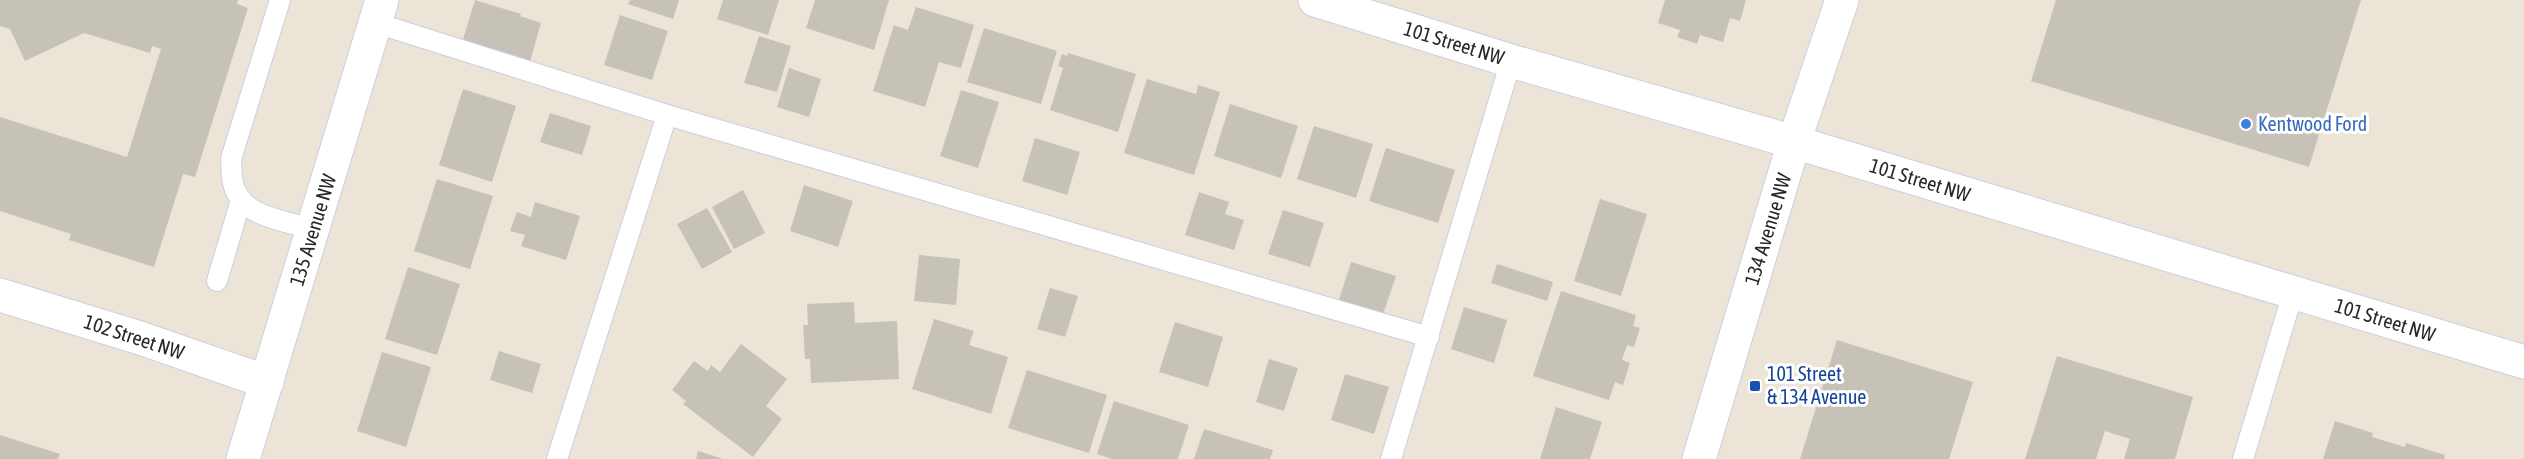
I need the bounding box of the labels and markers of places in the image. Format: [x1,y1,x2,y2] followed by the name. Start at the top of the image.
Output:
[2258,112,2367,135] place label: Kentwood Ford
[2239,117,2253,131] marker: Kentwood Ford
[1767,362,1866,408] place label: 101 Street & 134 Avenue
[1748,379,1762,393] marker: 101 Street & 134 Avenue

